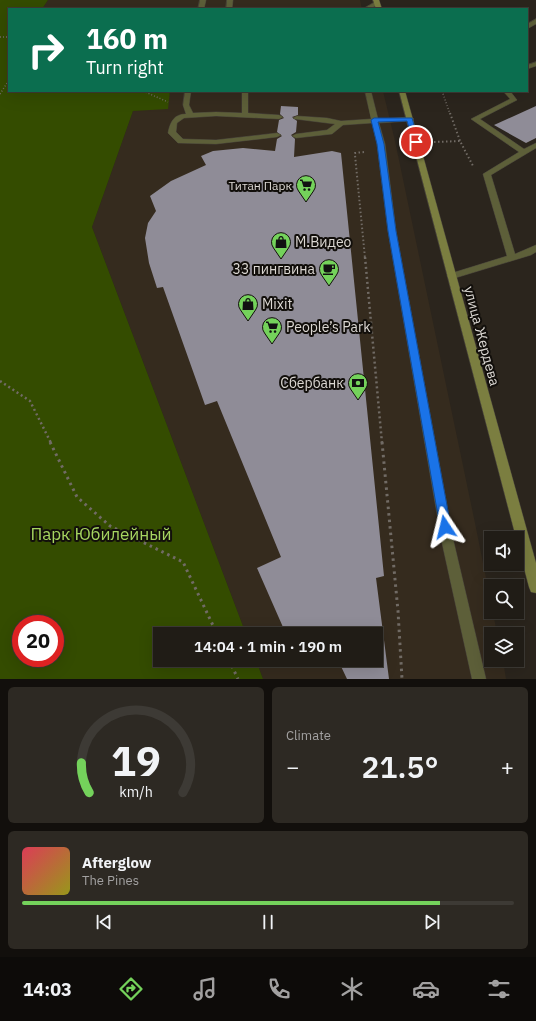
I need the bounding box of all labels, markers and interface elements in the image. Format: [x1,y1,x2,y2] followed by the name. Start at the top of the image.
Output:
[86,20,168,57] text: 160 m
[20,24,72,76] icon: right
[86,56,164,79] text: Turn right
[399,125,433,159] pin
[405,131,427,153] icon: arrive
[295,174,317,202] supermarket icon: Титан Парк
[229,178,292,193] place label: Титан Парк
[270,231,292,259] shop icon: М.Видео
[295,233,352,251] place label: М.Видео
[318,258,340,286] cafe icon: 33 пингвина
[233,260,316,278] place label: 33 пингвина
[460,284,504,388] street label: улица Жердева
[237,293,259,321] shop icon: Mixit
[262,295,292,313] place label: Mixit
[261,316,283,344] supermarket icon: People’s Park
[286,318,371,336] place label: People’s Park
[347,372,369,400] bank icon: Сбербанк
[280,374,344,392] place label: Сбербанк
[424,506,466,548] position arrow
[30,523,172,545] park label: Парк Юбилейный
[484,531,524,667] map controls
[484,531,524,571] button: sound
[484,579,524,619] button: search
[12,615,64,667] speed limit sign: 20
[484,627,524,667] button: layers
[194,637,342,656] text: 14:04 · 1 min · 190 m
[286,727,331,744] text: Climate
[111,733,161,787] text: 19
[361,747,439,786] text: 21.5°
[286,752,299,781] text: −
[501,752,514,781] text: +
[119,782,153,801] text: km/h
[82,853,151,872] text: Afterglow
[82,872,139,889] text: The Pines
[93,911,115,933] icon: previous
[257,911,279,933] icon: pause
[421,911,443,933] icon: next
[117,975,145,1003] icon: directions
[191,975,219,1003] icon: music
[265,975,293,1003] icon: phone
[338,975,366,1003] icon: climate
[412,975,440,1003] icon: car
[485,975,513,1003] icon: filters
[23,978,72,1001] text: 14:03

